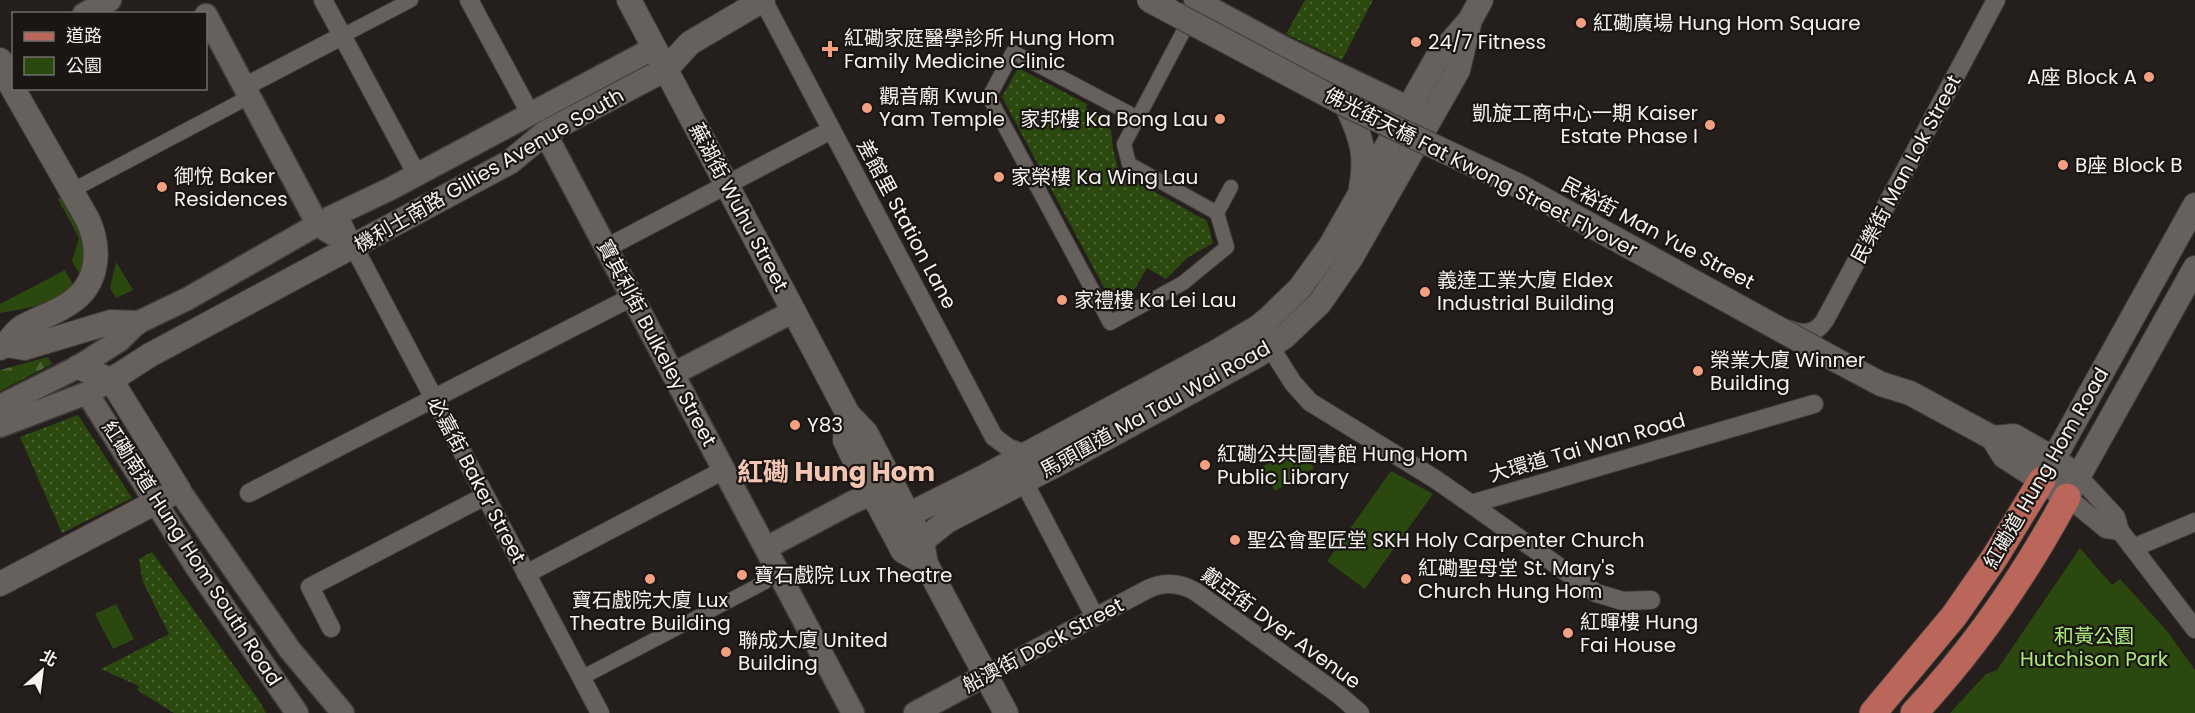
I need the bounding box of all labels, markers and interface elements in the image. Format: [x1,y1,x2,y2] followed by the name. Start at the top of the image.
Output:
[1593,9,1861,37] place label: 紅磡廣場 Hung Hom Square
[12,12,207,90] legend
[1574,16,1588,30] marker: 紅磡廣場 Hung Hom Square
[66,23,102,48] text: 道路
[844,24,1115,75] place label: 紅磡家庭醫學診所 Hung Hom Family Medicine Clinic
[1428,28,1546,56] place label: 24/7 Fitness
[1409,35,1423,49] marker: 24/7 Fitness
[821,40,839,58] marker: 紅磡家庭醫學診所 Hung Hom Family Medicine Clinic
[66,53,102,78] text: 公園
[2027,63,2137,91] place label: A座 Block A
[1844,70,1968,268] street label: 民樂街 Man Lok Street
[2142,70,2156,84] marker: A座 Block A
[1319,80,1643,264] street label: 佛光街天橋 Fat Kwong Street Flyover
[349,81,629,259] street label: 機利士南路 Gillies Avenue South
[879,82,1005,133] place label: 觀音廟 Kwun Yam Temple
[1472,99,1698,150] place label: 凱旋工商中心一期 Kaiser Estate Phase I
[860,101,874,115] marker: 觀音廟 Kwun Yam Temple
[1020,105,1208,133] place label: 家邦樓 Ka Bong Lau
[1213,112,1227,126] marker: 家邦樓 Ka Bong Lau
[683,118,795,296] street label: 蕪湖街 Wuhu Street
[1703,118,1717,132] marker: 凱旋工商中心一期 Kaiser Estate Phase I
[850,134,964,314] street label: 差館里 Station Lane
[2075,151,2183,179] place label: B座 Block B
[2056,158,2070,172] marker: B座 Block B
[174,162,288,213] place label: 御悅 Baker Residences
[1011,163,1198,191] place label: 家榮樓 Ka Wing Lau
[992,170,1006,184] marker: 家榮樓 Ka Wing Lau
[1557,170,1759,296] street label: 民裕街 Man Yue Street
[155,180,169,194] marker: 御悅 Baker Residences
[591,235,723,451] street label: 寶其利街 Bulkeley Street
[1437,266,1615,317] place label: 義達工業大廈 Eldex Industrial Building
[1418,285,1432,299] marker: 義達工業大廈 Eldex Industrial Building
[1074,286,1236,314] place label: 家禮樓 Ka Lei Lau
[1055,293,1069,307] marker: 家禮樓 Ka Lei Lau
[1035,334,1275,484] street label: 馬頭圍道 Ma Tau Wai Road
[1710,346,1865,397] place label: 榮業大廈 Winner Building
[1977,362,2115,574] street label: 紅磡道 Hung Hom Road
[1691,364,1705,378] marker: 榮業大廈 Winner Building
[421,392,533,568] street label: 必嘉街 Baker Street
[1486,406,1688,488] street label: 大環道 Tai Wan Road
[807,411,843,439] place label: Y83
[96,415,288,691] street label: 紅磡南道 Hung Hom South Road
[788,418,802,432] marker: Y83
[1217,440,1468,491] place label: 紅磡公共圖書館 Hung Hom Public Library
[737,454,935,490] district label: 紅磡 Hung Hom
[1198,458,1212,472] marker: 紅磡公共圖書館 Hung Hom Public Library
[1247,526,1644,554] place label: 聖公會聖匠堂 SKH Holy Carpenter Church
[1228,533,1242,547] marker: 聖公會聖匠堂 SKH Holy Carpenter Church
[1418,554,1615,605] place label: 紅磡聖母堂 St. Mary's Church Hung Hom
[754,561,952,589] place label: 寶石戲院 Lux Theatre
[1195,561,1367,695] street label: 戴亞街 Dyer Avenue
[735,568,749,582] marker: 寶石戲院 Lux Theatre
[643,572,657,586] marker: 寶石戲院大廈 Lux Theatre Building
[1399,572,1413,586] marker: 紅磡聖母堂 St. Mary's Church Hung Hom
[569,586,731,637] place label: 寶石戲院大廈 Lux Theatre Building
[958,591,1128,699] street label: 船澳街 Dock Street
[1580,608,1698,659] place label: 紅暉樓 Hung Fai House
[2020,622,2169,673] park label: 和黃公園 Hutchison Park
[738,626,888,677] place label: 聯成大廈 United Building
[1561,626,1575,640] marker: 紅暉樓 Hung Fai House
[12,641,72,701] north arrow
[36,644,61,672] text: 北
[719,645,733,659] marker: 聯成大廈 United Building

